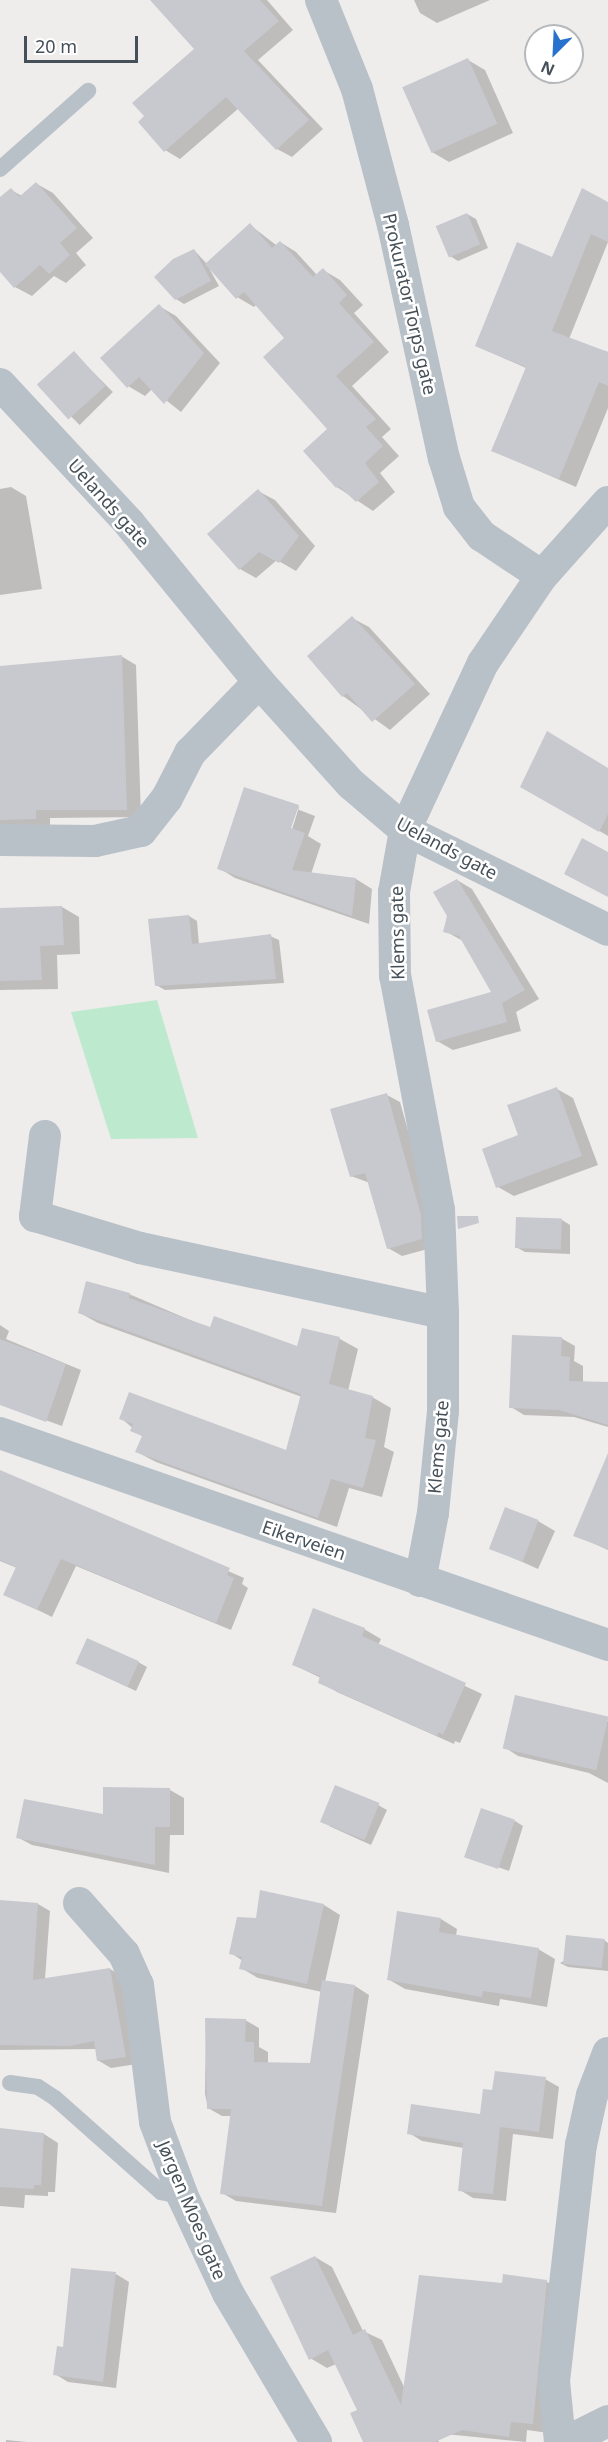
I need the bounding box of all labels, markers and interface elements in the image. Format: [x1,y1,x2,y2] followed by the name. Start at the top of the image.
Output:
[27,24,141,62] scale bar
[524,24,584,84] north arrow
[35,34,77,58] text: 20 m
[537,56,558,81] text: N
[379,211,441,397] street label: Prokurator Torps gate
[64,454,154,552] street label: Uelands gate
[393,812,501,884] street label: Uelands gate
[385,886,409,980] street label: Klems gate
[423,1399,453,1495] street label: Klems gate
[259,1516,349,1564] street label: Eikerveien
[153,2137,231,2283] street label: Jørgen Moes gate

